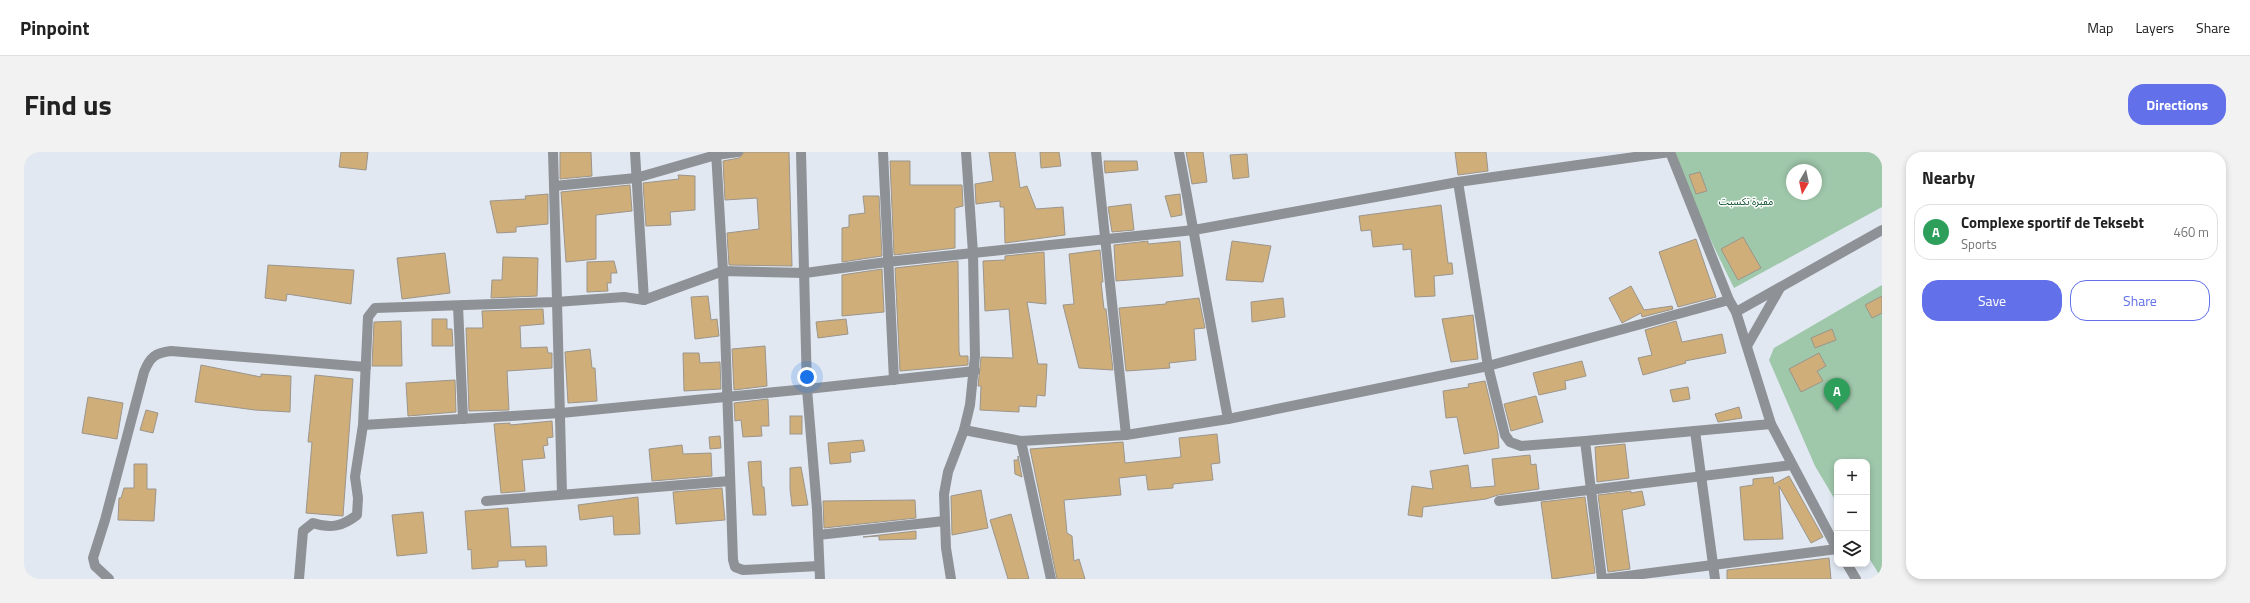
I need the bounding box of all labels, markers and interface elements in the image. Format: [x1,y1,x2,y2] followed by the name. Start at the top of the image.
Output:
[20,13,89,42] text: Pinpoint
[2087,17,2113,38] text: Map
[2135,17,2174,38] text: Layers
[2196,17,2230,38] text: Share
[24,83,112,126] text: Find us
[2128,84,2226,125] button: Directions
[1786,164,1822,200] north arrow
[1922,165,1975,191] text: Nearby
[1719,194,1773,209] park label: مقبرة تكسبت
[1961,211,2144,234] text: Complexe sportif de Teksebt
[1932,222,1940,242] text: A
[2173,222,2209,242] text: 460 m
[1961,234,1997,254] text: Sports
[1922,280,2062,321] button: Save
[2070,280,2210,321] button: Share
[797,367,817,387] your location
[1824,378,1850,411] pin: A
[1834,459,1870,567] map controls
[1834,459,1870,495] button: +
[1834,495,1870,531] button: −
[1834,531,1870,567] button: layers

